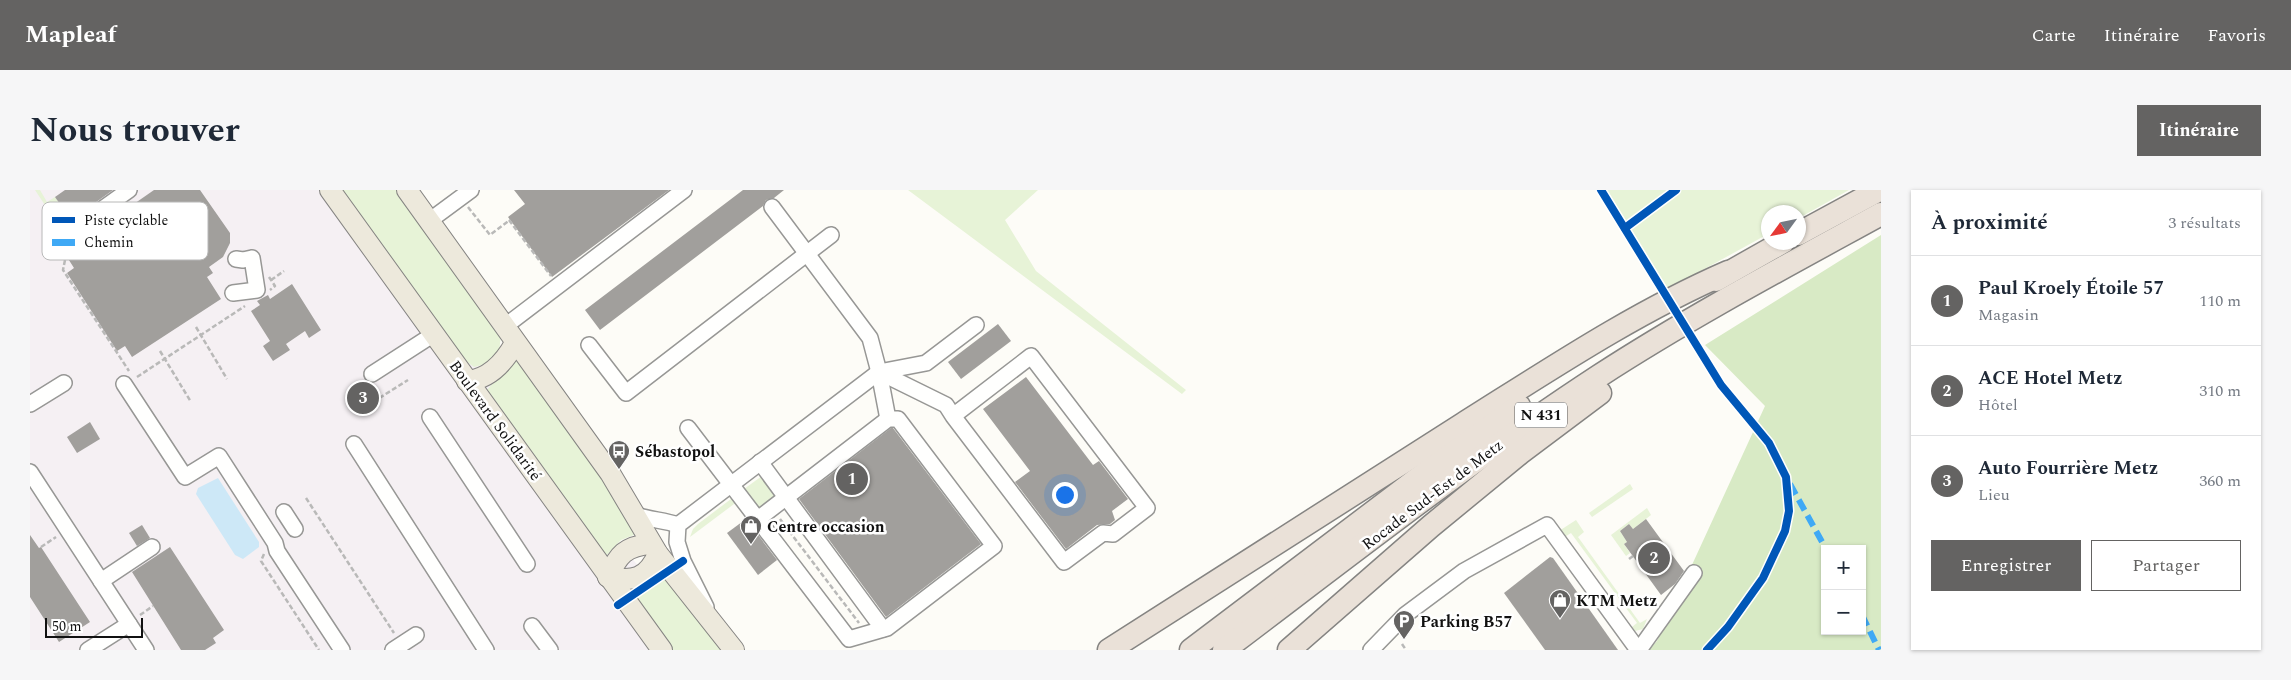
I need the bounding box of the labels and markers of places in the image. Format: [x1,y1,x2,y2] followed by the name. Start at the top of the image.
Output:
[347,379,379,417] pin: 3
[607,439,631,470] bus stop icon: Sébastopol
[635,440,715,464] place label: Sébastopol
[836,460,868,498] pin: 1
[739,514,763,545] shop icon: Centre occasion
[767,515,885,539] place label: Centre occasion
[1638,539,1670,577] pin: 2
[1548,588,1572,619] shop icon: KTM Metz
[1576,589,1657,613] place label: KTM Metz
[1392,609,1416,640] parking icon: Parking B57
[1420,610,1512,634] place label: Parking B57

